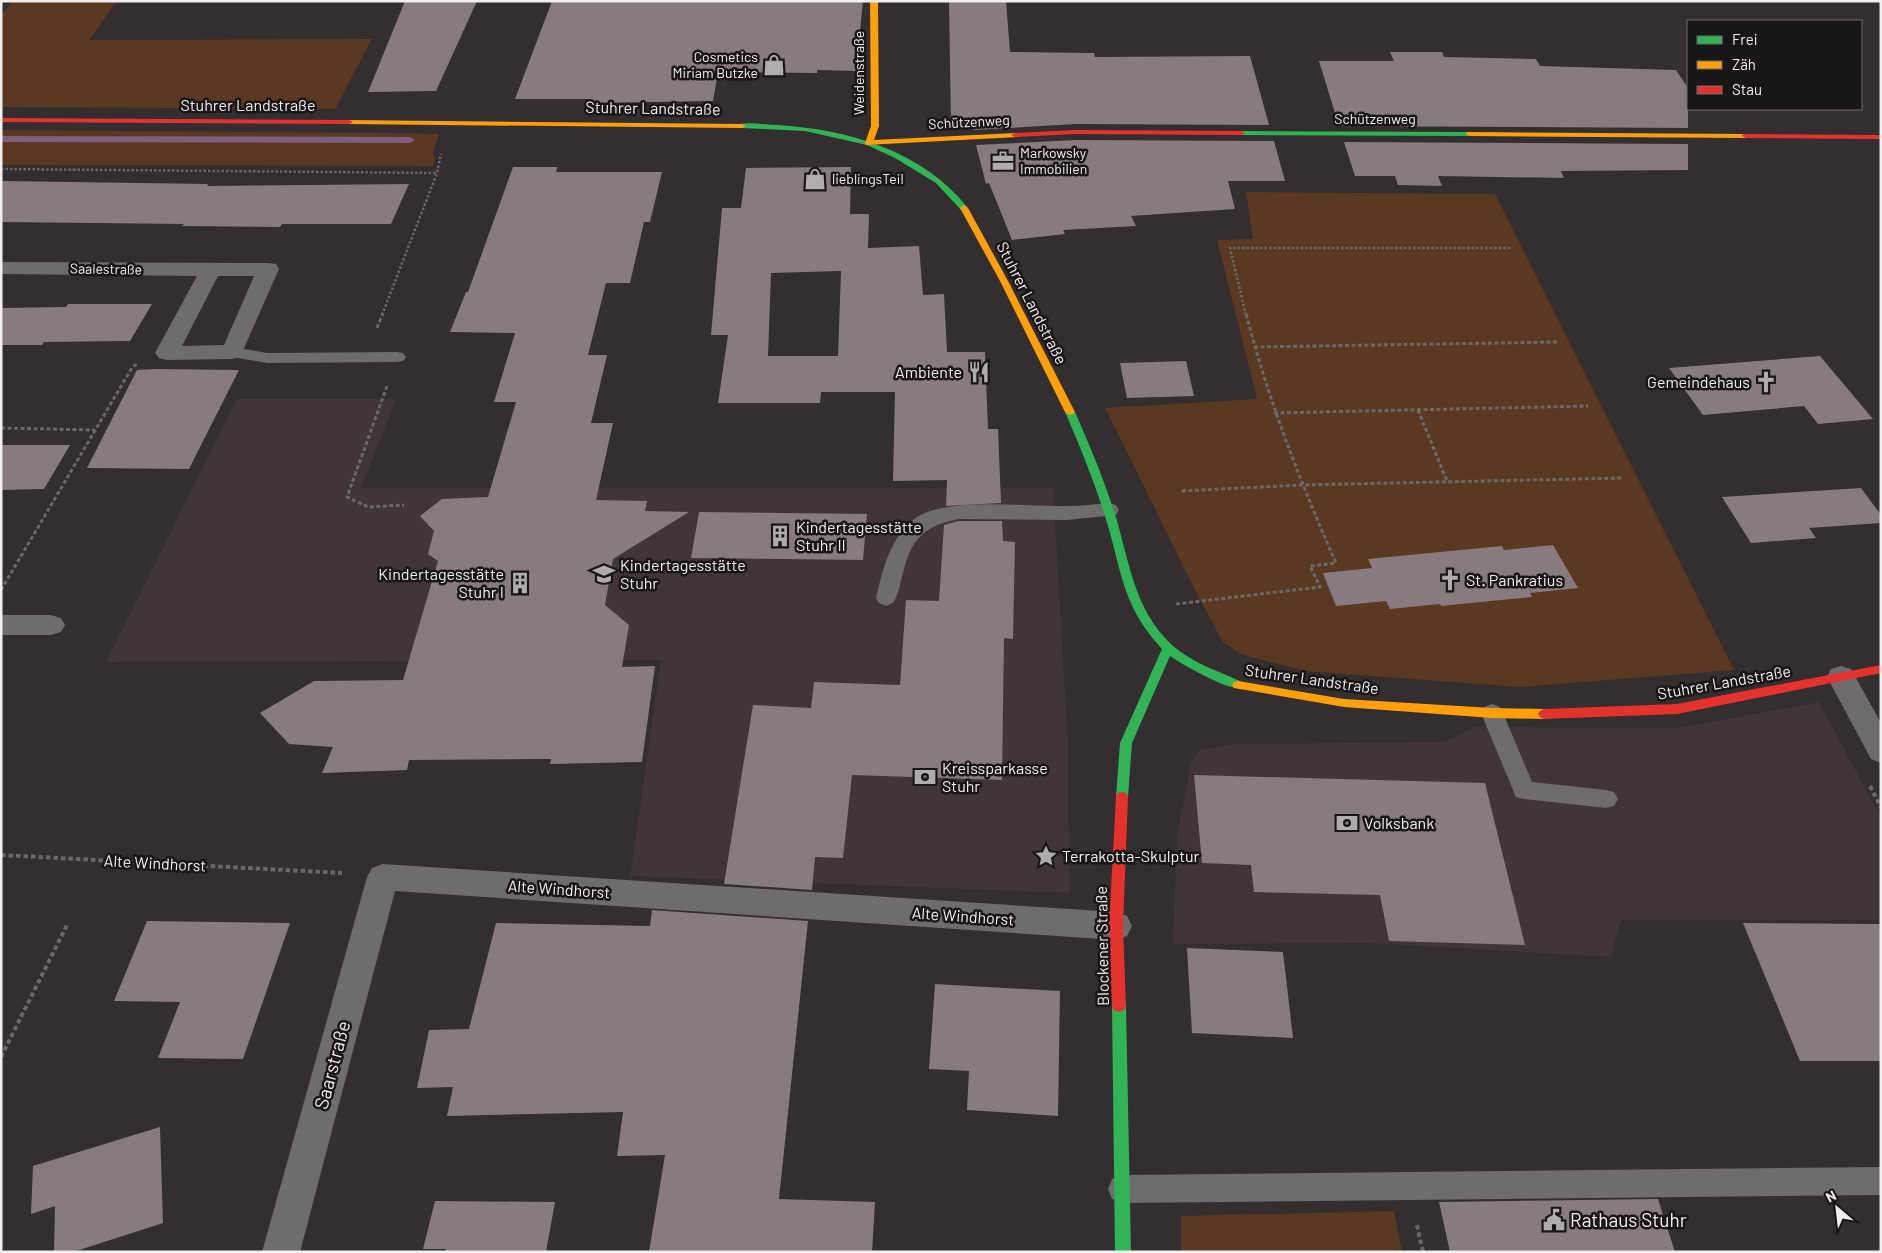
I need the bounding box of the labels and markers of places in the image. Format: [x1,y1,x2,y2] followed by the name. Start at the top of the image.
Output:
[673,48,758,81] place label: Cosmetics Miriam Butzke
[761,52,787,78] shop icon: Cosmetics Miriam Butzke
[1020,144,1087,177] place label: Markowsky Immobilien
[990,148,1016,174] office icon: Markowsky Immobilien
[802,166,828,192] shop icon: lieblingsTeil
[832,170,904,187] place label: lieblingsTeil
[966,359,992,385] restaurant icon: Ambiente
[895,362,962,381] place label: Ambiente
[1753,369,1779,395] church icon: Gemeindehaus
[1647,372,1750,391] place label: Gemeindehaus
[796,517,922,554] place label: Kindertagesstätte Stuhr II
[767,523,793,549] building icon: Kindertagesstätte Stuhr II
[620,555,746,592] place label: Kindertagesstätte Stuhr
[591,561,617,587] school or university icon: Kindertagesstätte Stuhr
[378,564,504,601] place label: Kindertagesstätte Stuhr I
[1437,567,1463,593] church icon: St. Pankratius
[507,570,533,596] building icon: Kindertagesstätte Stuhr I
[1466,570,1563,589] place label: St. Pankratius
[942,758,1048,795] place label: Kreissparkasse Stuhr
[912,764,938,790] bank icon: Kreissparkasse Stuhr
[1334,810,1360,836] bank icon: Volksbank
[1364,813,1434,832] place label: Volksbank
[1033,843,1059,869] place icon: Terrakotta-Skulptur
[1062,846,1200,865] place label: Terrakotta-Skulptur
[1541,1207,1567,1233] public building icon: Rathaus Stuhr
[1570,1208,1687,1231] place label: Rathaus Stuhr

